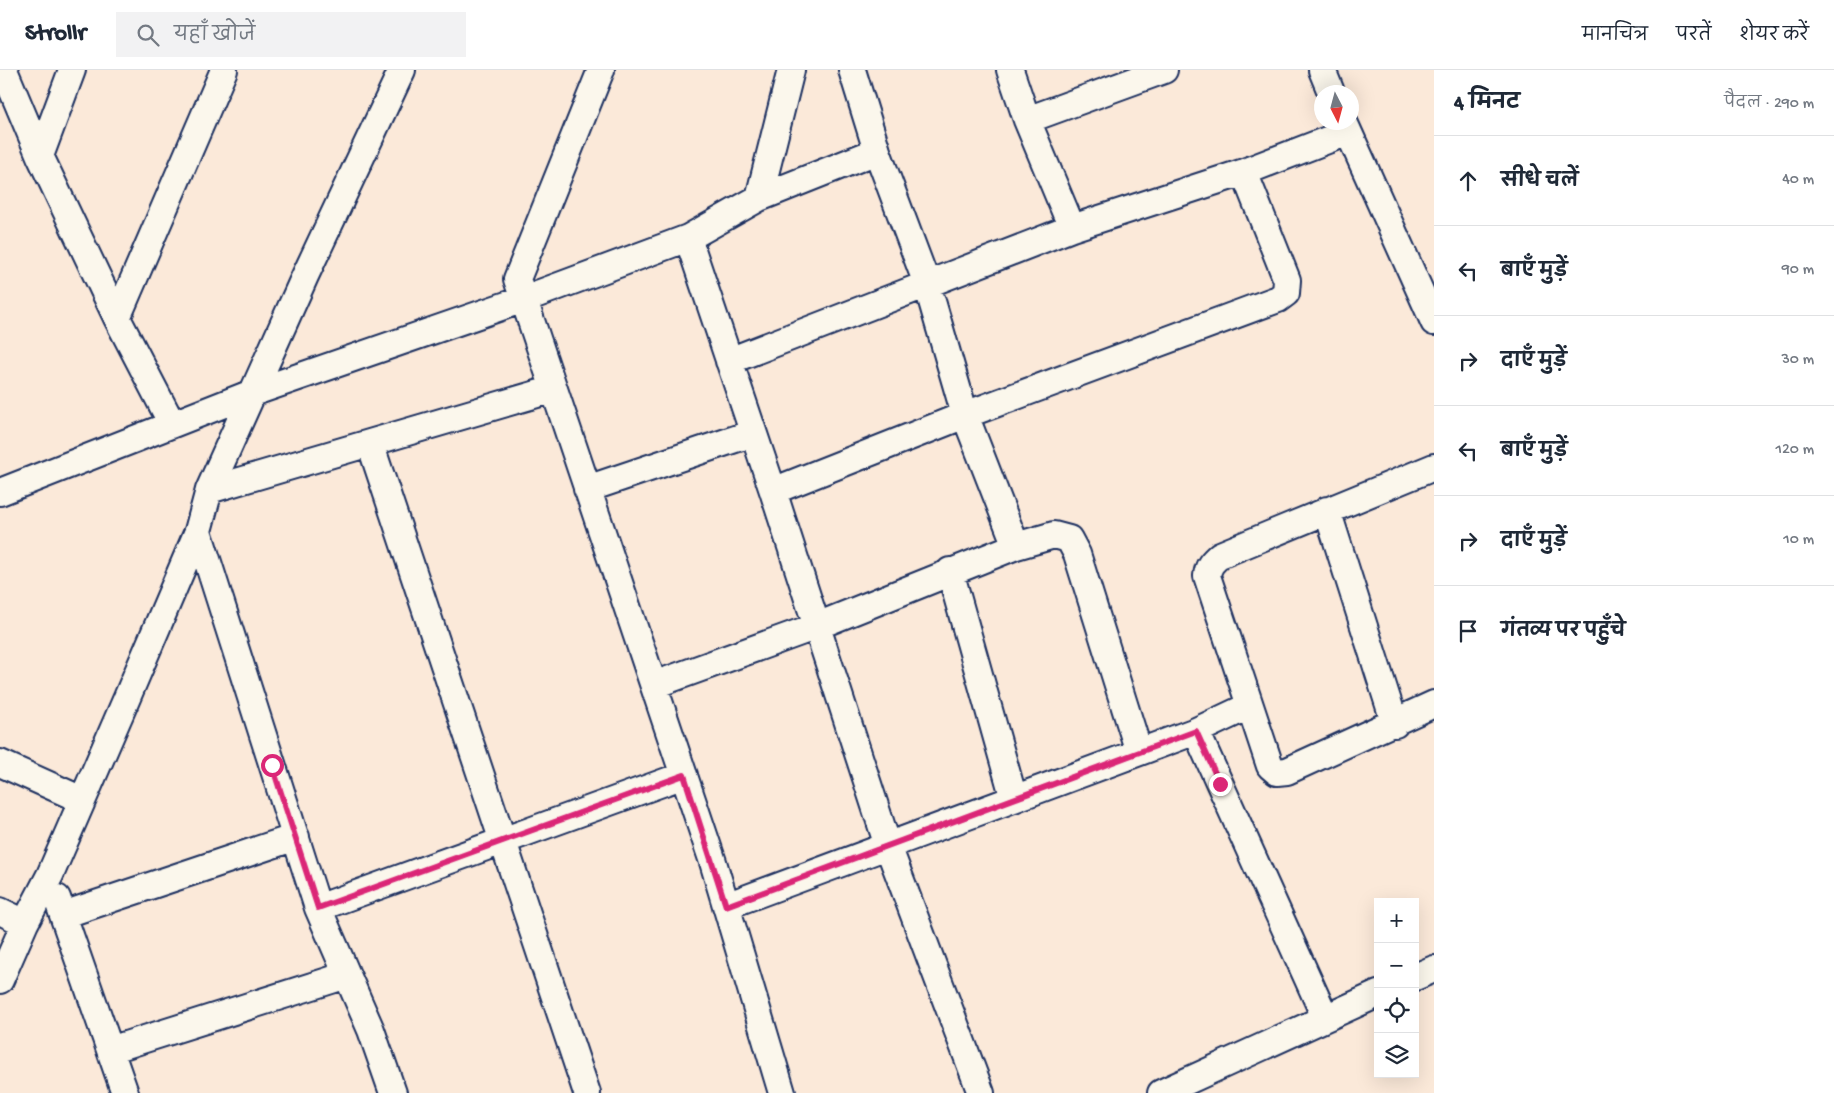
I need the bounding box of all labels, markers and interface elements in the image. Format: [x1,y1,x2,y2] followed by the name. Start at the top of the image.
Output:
[116,12,466,57] search box
[25,20,86,49] text: Strollr
[134,21,162,49] icon: search
[174,25,255,48] text: यहाँ खोजें
[1582,26,1648,47] text: मानचित्र
[1676,26,1711,47] text: परतें
[1739,26,1809,47] text: शेयर करें
[1314,85,1359,130] north arrow
[1454,92,1520,117] text: 4 मिनट
[1724,95,1814,114] text: पैदल · 290 m
[1454,167,1482,195] icon: ahead
[1501,171,1578,194] text: सीधे चलें
[1782,171,1814,190] text: 40 m
[1454,257,1482,285] icon: left
[1501,261,1567,284] text: बाएँ मुड़ें
[1782,261,1814,280] text: 90 m
[1454,347,1482,375] icon: right
[1501,351,1567,374] text: दाएँ मुड़ें
[1781,351,1814,370] text: 30 m
[1454,437,1482,465] icon: left
[1501,441,1567,464] text: बाएँ मुड़ें
[1775,441,1814,460] text: 120 m
[1454,527,1482,555] icon: right
[1501,531,1567,554] text: दाएँ मुड़ें
[1783,531,1814,550] text: 10 m
[1454,617,1482,645] icon: arrive
[1501,621,1625,644] text: गंतव्य पर पहुँचे
[261,754,284,777] route start
[1209,773,1232,796] route end
[1374,898,1419,1078] map controls
[1374,898,1419,943] button: +
[1374,943,1419,988] button: −
[1374,988,1419,1033] button: locate
[1374,1033,1419,1078] button: layers

